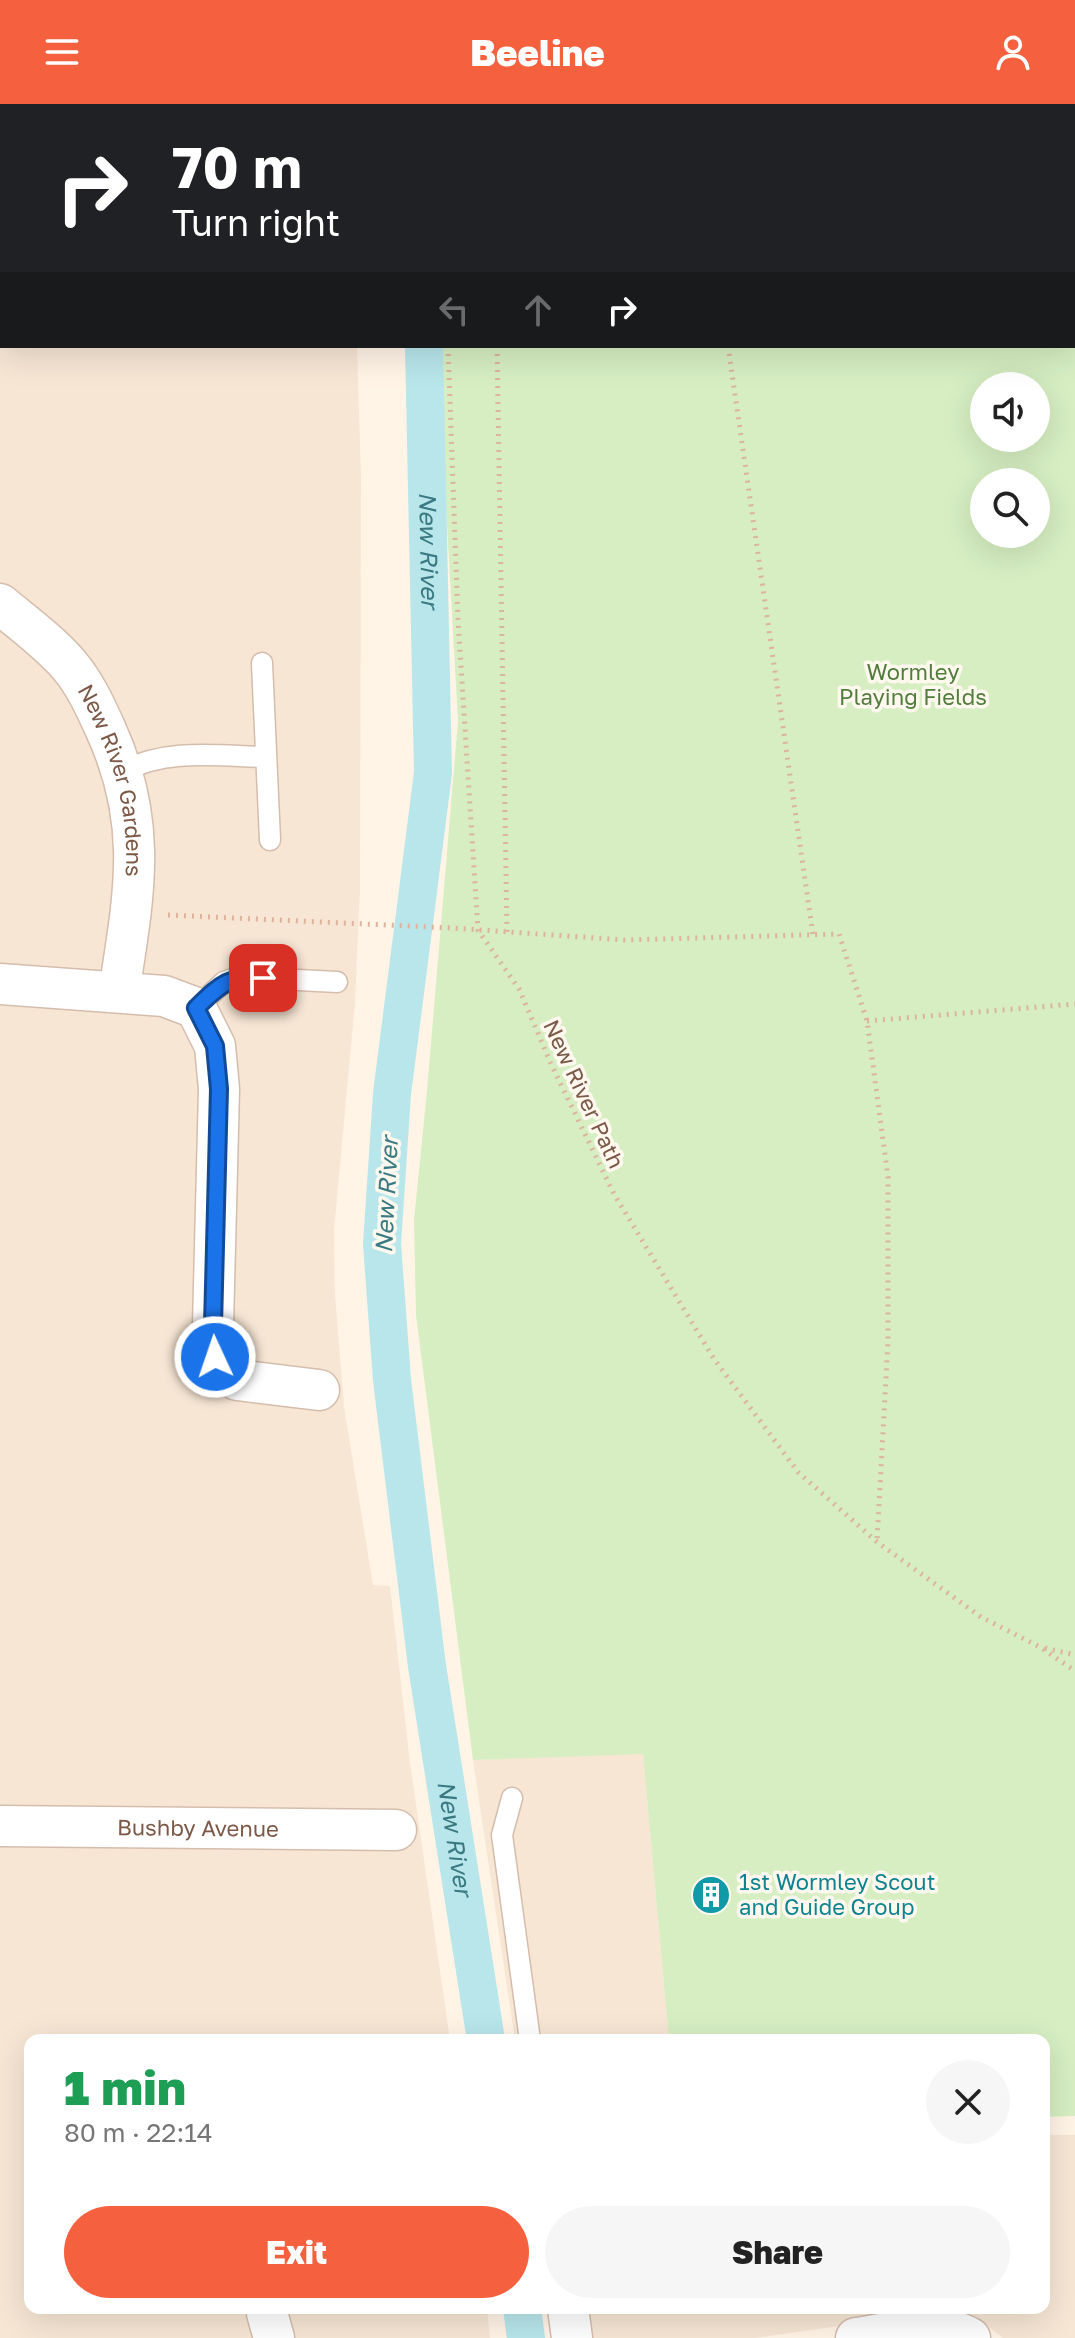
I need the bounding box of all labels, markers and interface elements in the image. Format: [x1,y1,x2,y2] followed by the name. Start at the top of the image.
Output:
[40,30,84,74] icon: menu
[991,30,1035,74] icon: person
[470,31,605,74] text: Beeline
[172,133,302,200] text: 70 m
[40,136,144,240] icon: right
[172,201,340,244] text: Turn right
[432,288,476,332] icon: left
[516,288,560,332] icon: ahead
[600,288,644,332] icon: right
[970,372,1050,548] map controls
[970,372,1050,452] button: sound
[970,468,1050,548] button: search
[414,491,446,612] water label: New River
[839,658,987,710] park label: Wormley Playing Fields
[73,679,148,877] street label: New River Gardens
[229,944,297,1012] pin
[241,956,285,1000] icon: arrive
[538,1015,631,1172] street label: New River Path
[368,1132,403,1254] water label: New River
[173,1315,257,1399] position arrow
[432,1778,480,1901] water label: New River
[117,1813,279,1842] street label: Bushby Avenue
[739,1868,935,1920] place label: 1st Wormley Scout and Guide Group
[690,1874,732,1916] building icon: 1st Wormley Scout and Guide Group
[64,2058,186,2116] text: 1 min
[926,2060,1010,2144] button: close
[64,2117,213,2148] text: 80 m · 22:14
[64,2206,529,2298] button: Exit
[545,2206,1010,2298] button: Share

